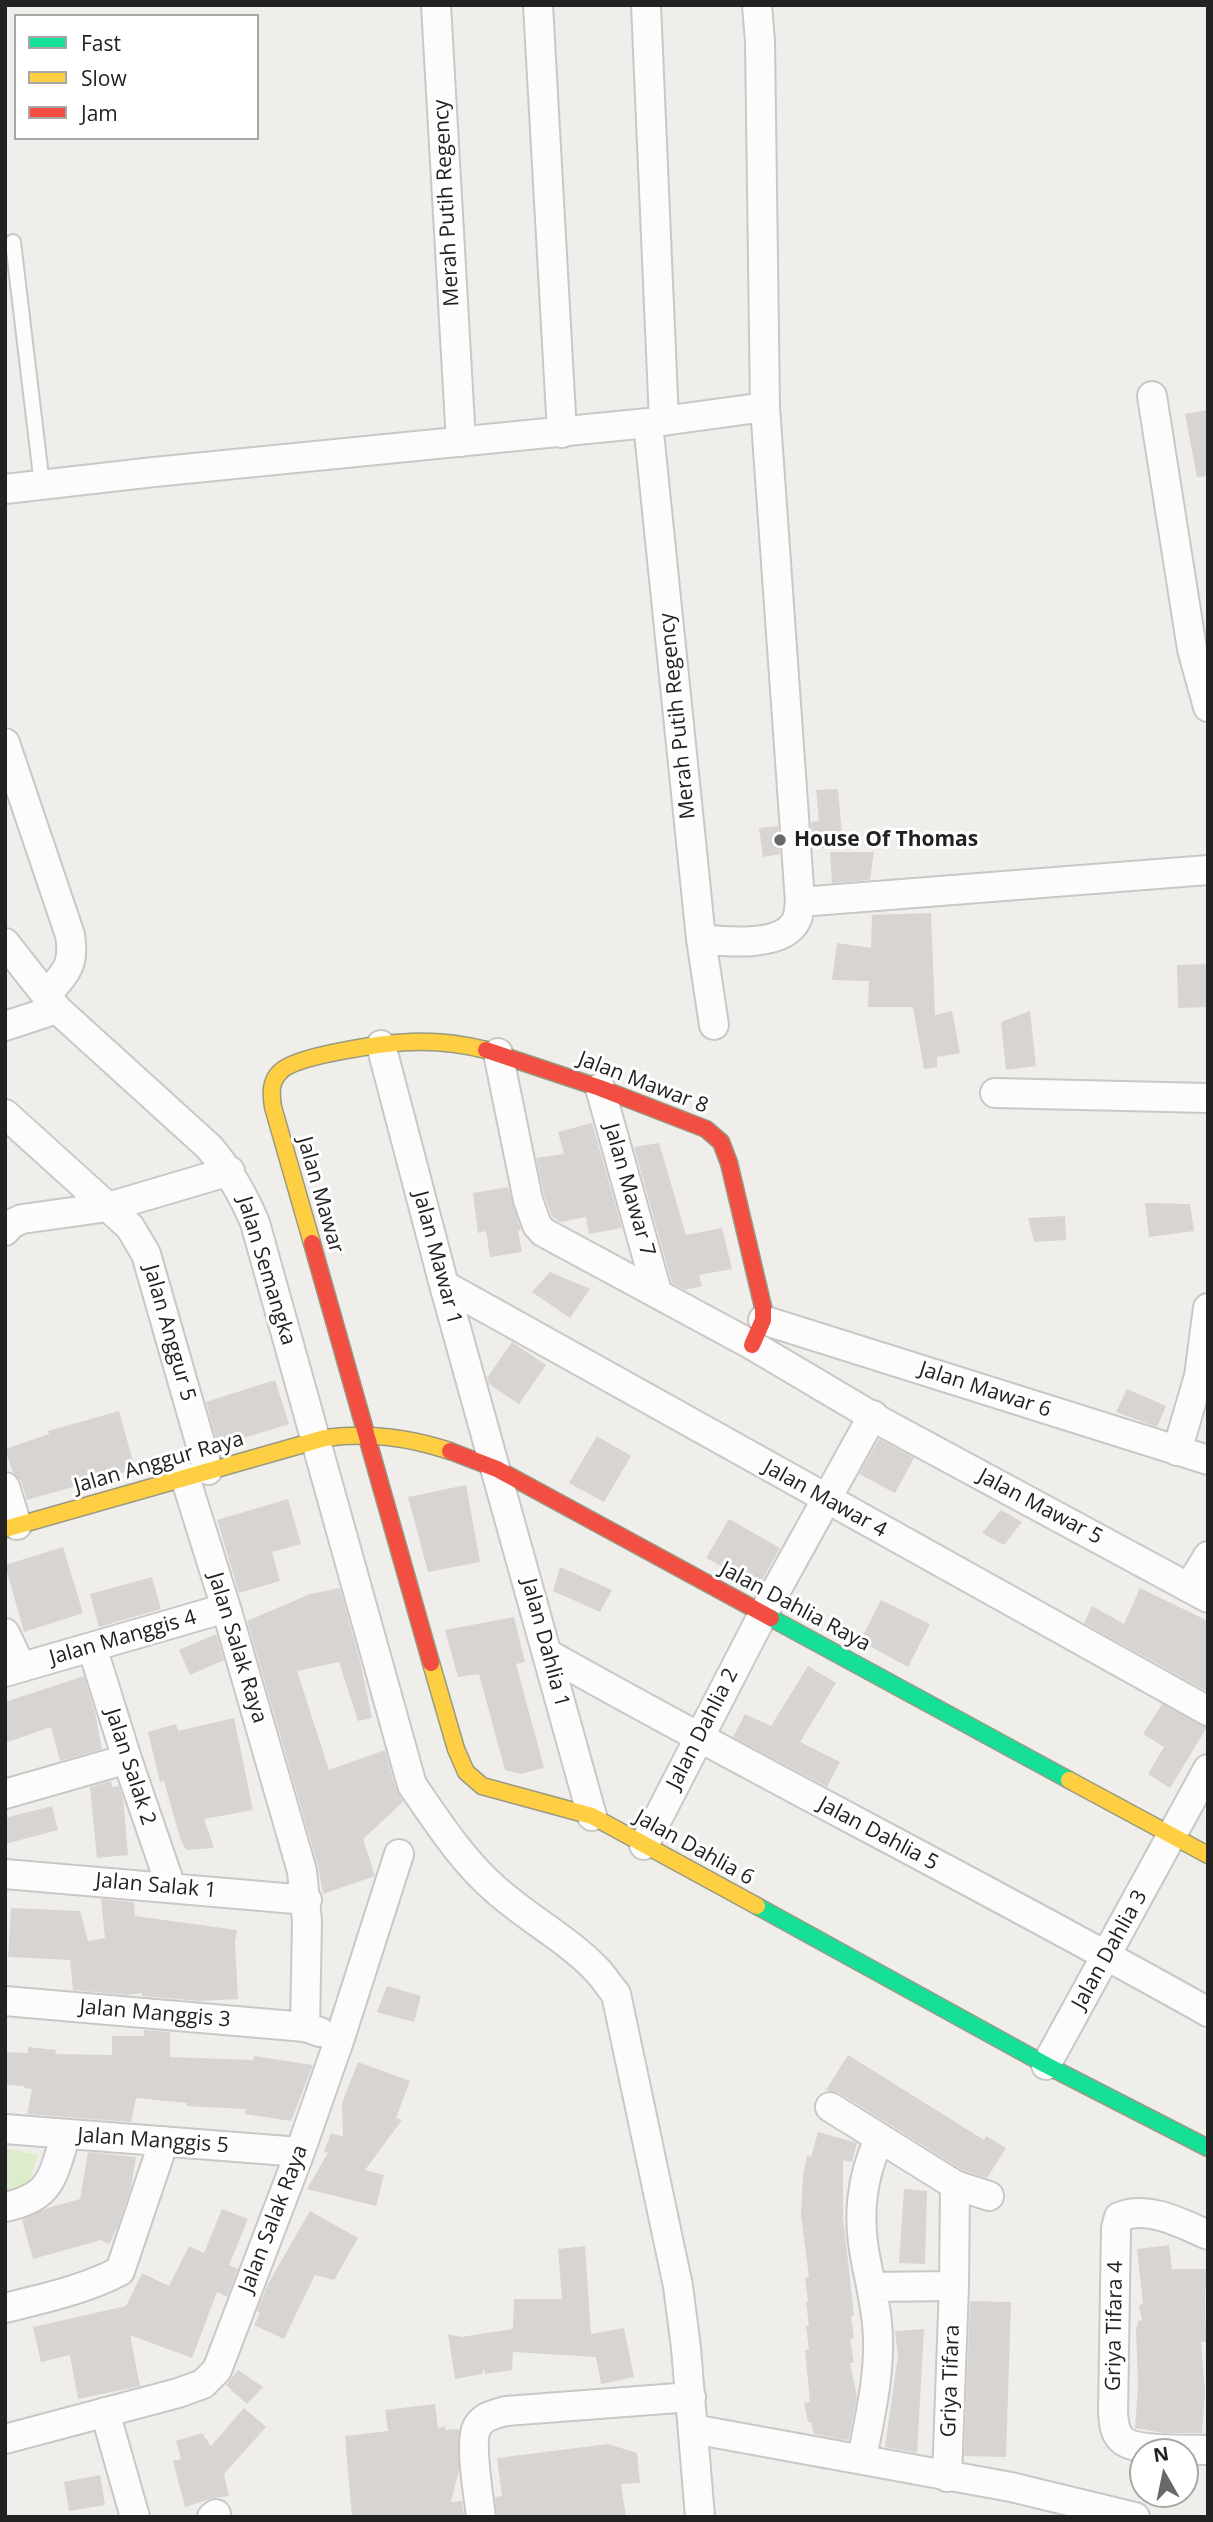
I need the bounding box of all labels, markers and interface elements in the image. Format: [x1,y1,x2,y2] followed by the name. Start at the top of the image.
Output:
[14,14,259,140] legend
[81,29,121,57] text: Fast
[81,64,127,92] text: Slow
[81,99,118,127] text: Jam
[429,99,465,307] street label: Merah Putih Regency
[655,612,701,820] street label: Merah Putih Regency
[794,827,978,853] place label: House Of Thomas
[772,832,788,848] marker: House Of Thomas
[574,1047,712,1119] street label: Jalan Mawar 8
[598,1121,660,1259] street label: Jalan Mawar 7
[291,1134,349,1256] street label: Jalan Mawar
[407,1188,467,1328] street label: Jalan Mawar 1
[231,1194,301,1348] street label: Jalan Semangka
[138,1262,200,1404] street label: Jalan Anggur 5
[916,1357,1054,1423] street label: Jalan Mawar 6
[71,1427,247,1499] street label: Jalan Anggur Raya
[759,1455,891,1543] street label: Jalan Mawar 4
[974,1464,1106,1550] street label: Jalan Mawar 5
[715,1557,875,1657] street label: Jalan Dahlia Raya
[202,1570,272,1726] street label: Jalan Salak Raya
[516,1576,574,1710] street label: Jalan Dahlia 1
[47,1605,199,1671] street label: Jalan Manggis 4
[662,1664,744,1794] street label: Jalan Dahlia 2
[99,1705,161,1829] street label: Jalan Salak 2
[814,1792,942,1876] street label: Jalan Dahlia 5
[630,1805,758,1891] street label: Jalan Dahlia 6
[95,1868,217,1904] street label: Jalan Salak 1
[1067,1886,1153,2014] street label: Jalan Dahlia 3
[78,1995,232,2033] street label: Jalan Manggis 3
[76,2123,230,2159] street label: Jalan Manggis 5
[234,2142,314,2296] street label: Jalan Salak Raya
[1101,2261,1129,2391] street label: Griya Tifara 4
[936,2324,966,2438] street label: Griya Tifara
[1129,2438,1199,2508] north arrow
[1151,2440,1171,2468] text: N

